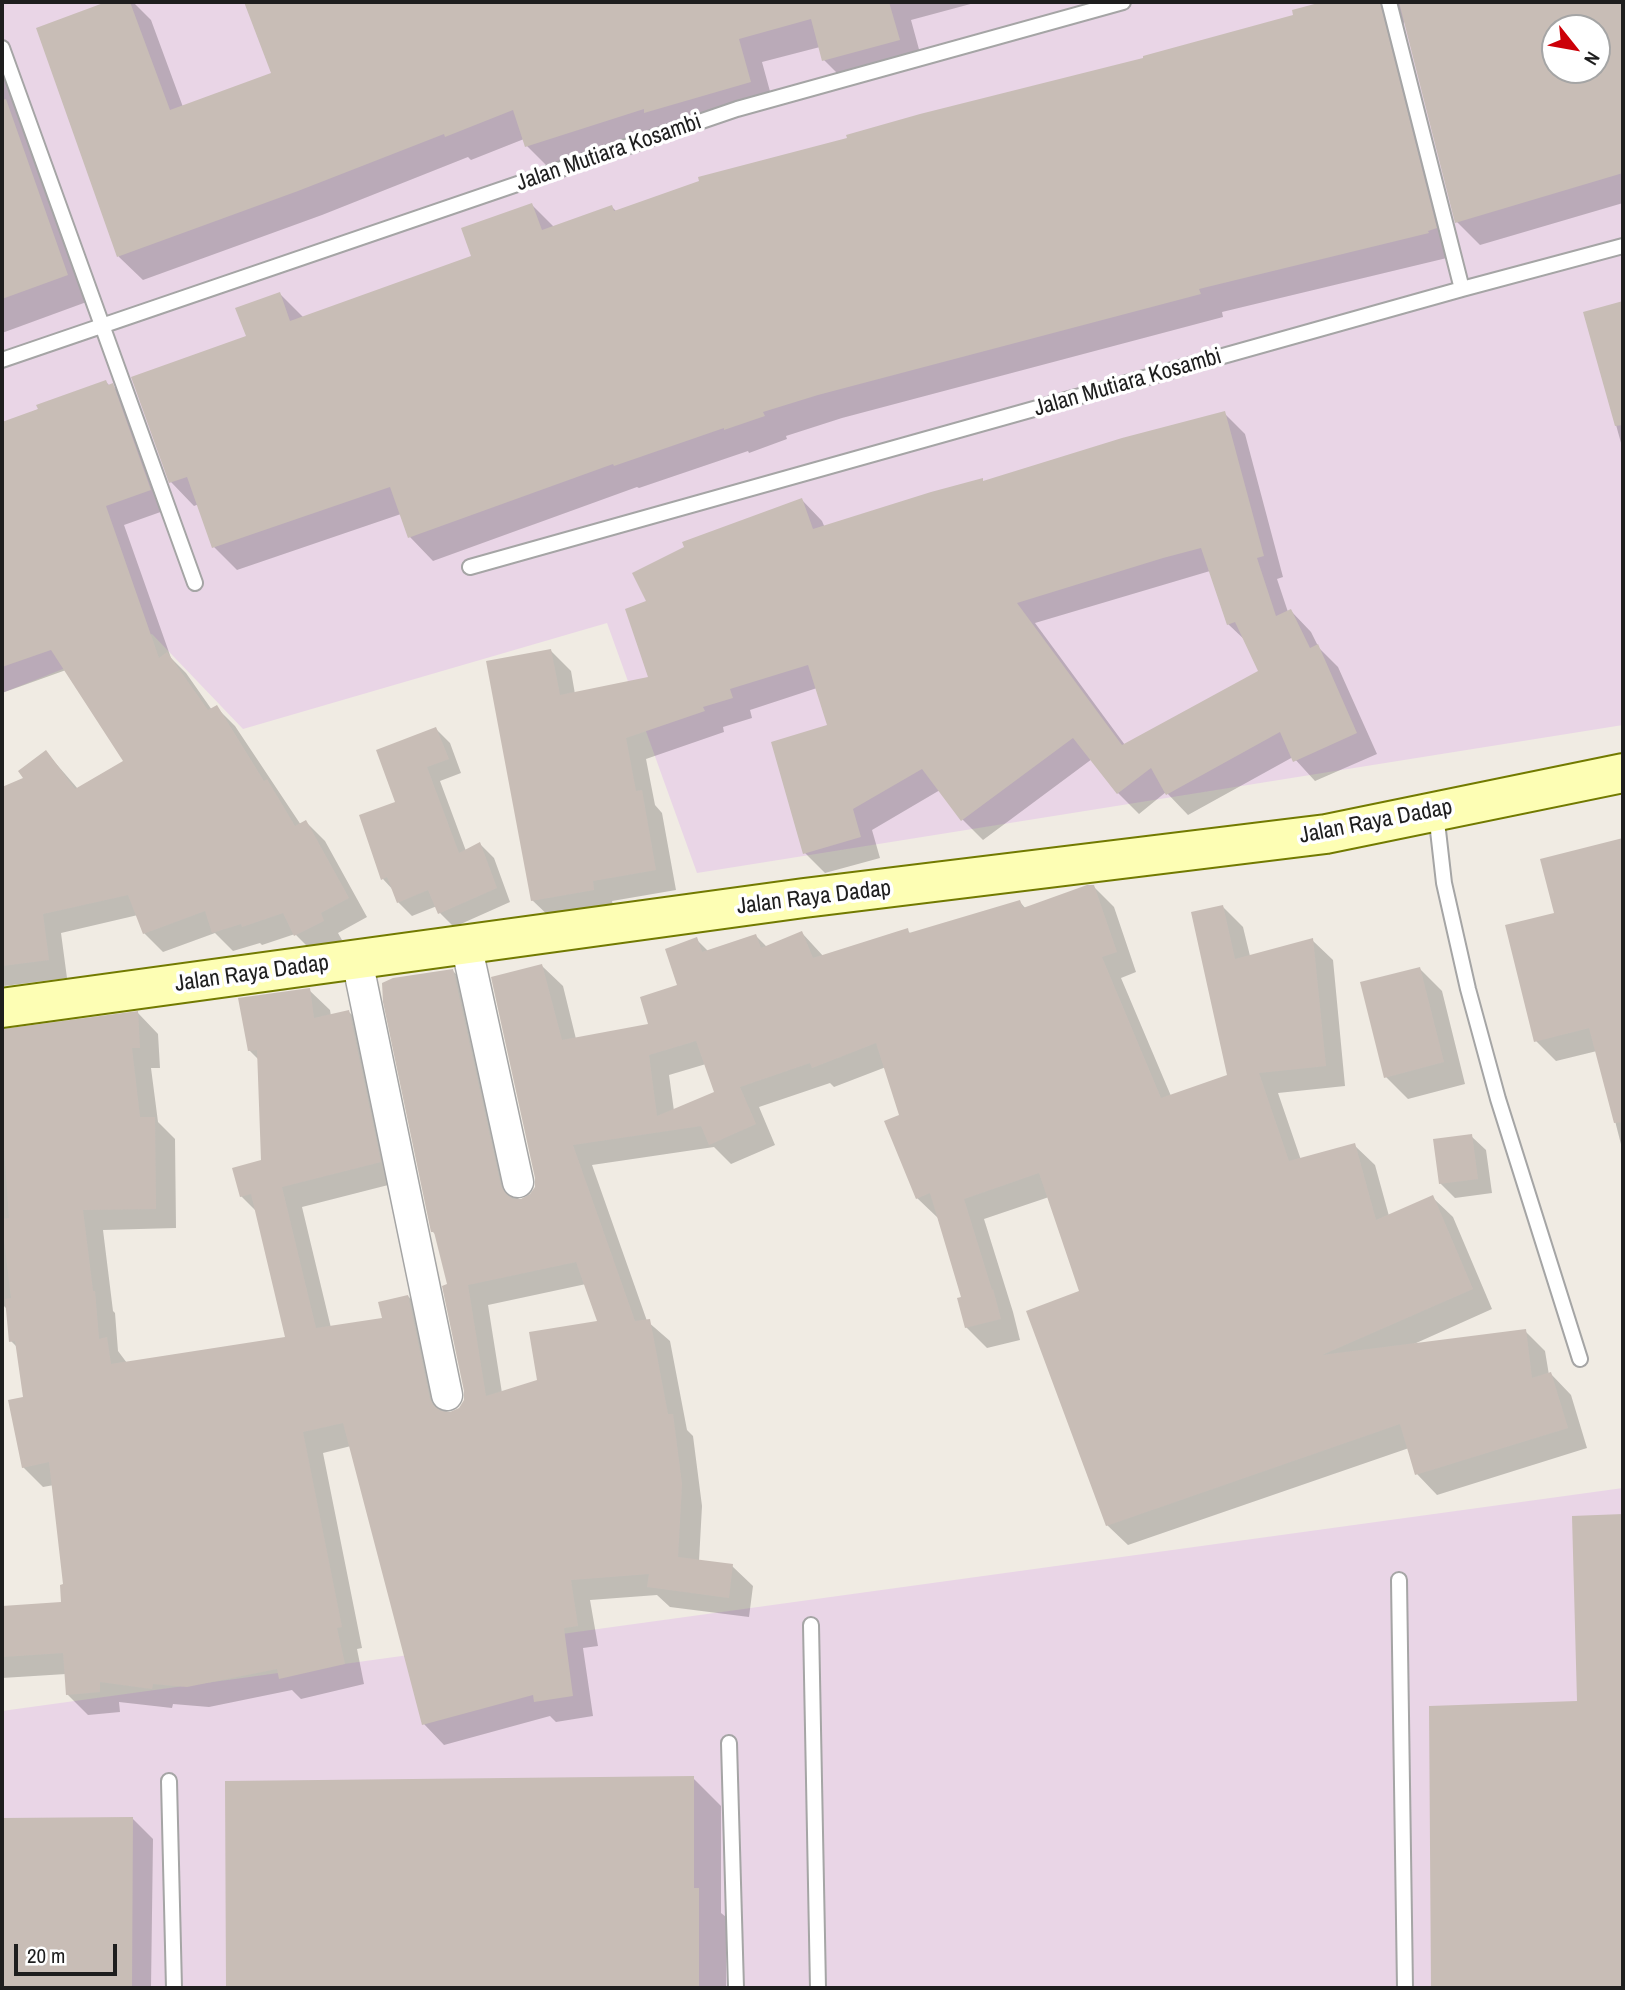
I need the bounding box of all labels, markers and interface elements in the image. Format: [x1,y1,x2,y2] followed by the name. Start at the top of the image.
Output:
[1541,14,1611,84] north arrow
[1578,47,1606,70] text: N
[513,108,705,198] street label: Jalan Mutiara Kosambi
[1031,343,1225,423] street label: Jalan Mutiara Kosambi
[1297,794,1455,850] street label: Jalan Raya Dadap
[735,875,893,921] street label: Jalan Raya Dadap
[173,950,331,998] street label: Jalan Raya Dadap
[18,1930,121,1974] scale bar
[27,1941,65,1970] text: 20 m

